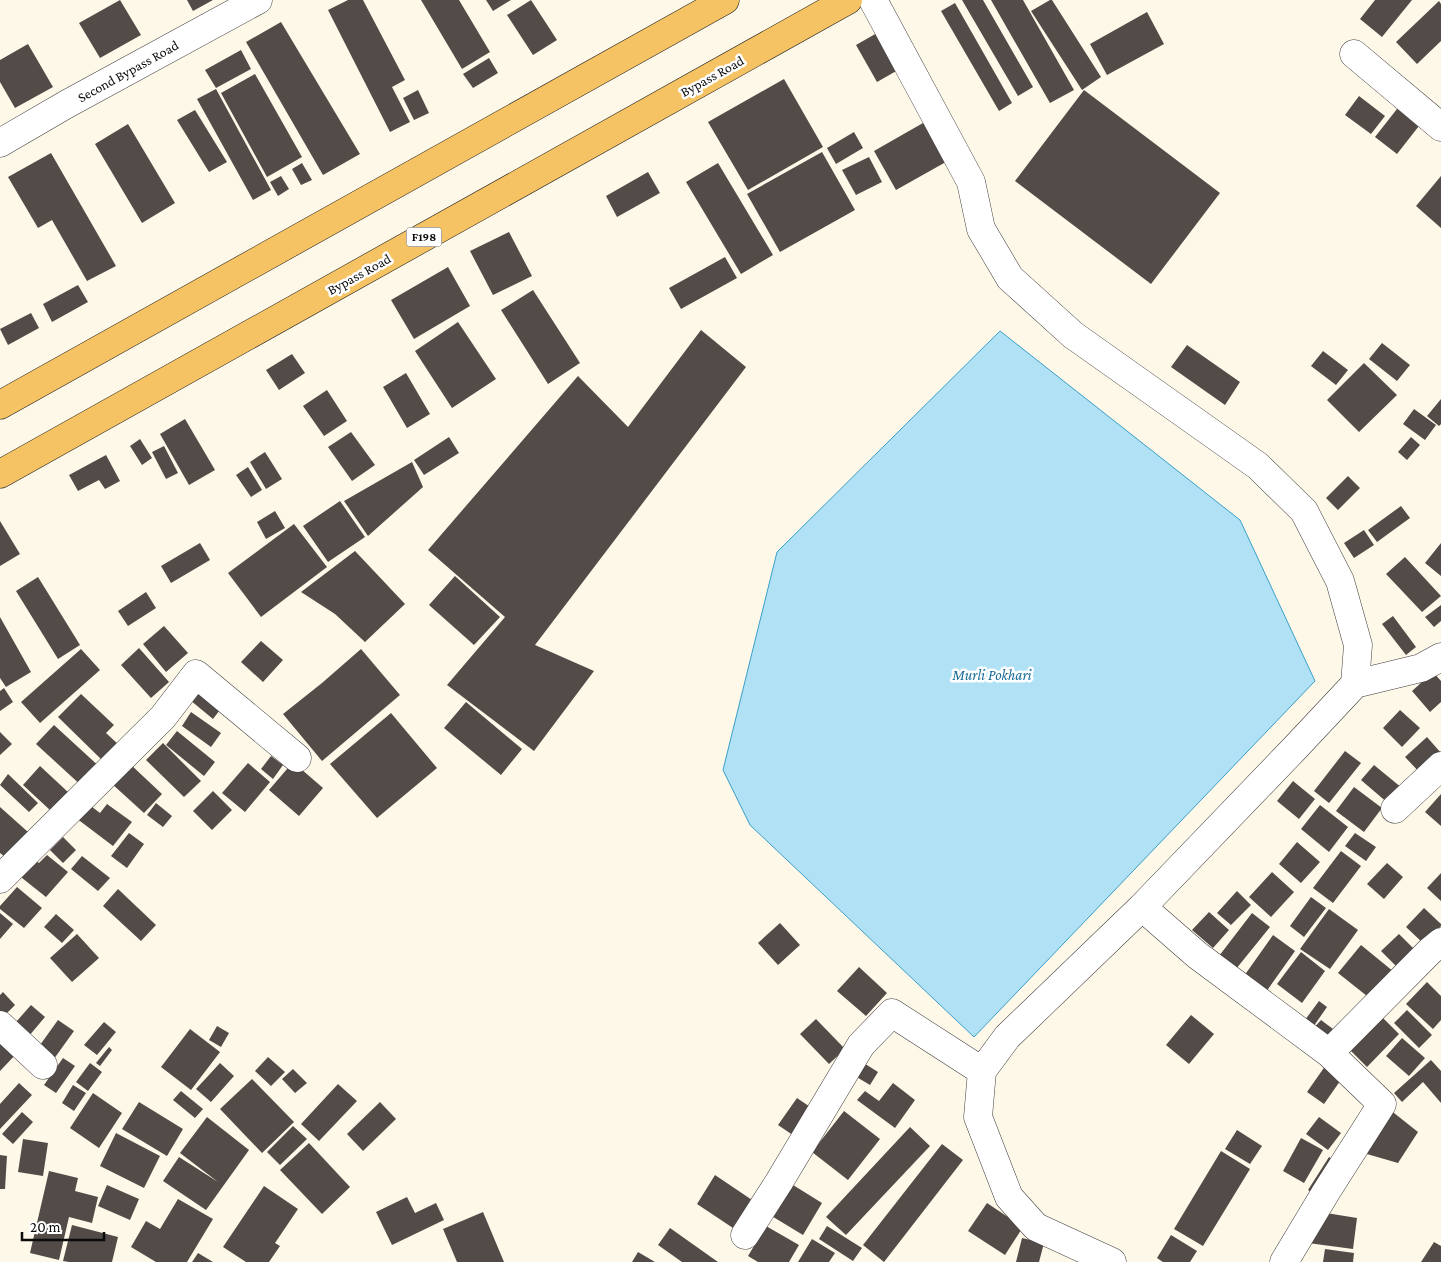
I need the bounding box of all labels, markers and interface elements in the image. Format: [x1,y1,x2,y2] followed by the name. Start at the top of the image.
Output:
[75,36,182,105] street label: Second Bypass Road
[678,52,747,100] street label: Bypass Road
[406,228,442,246] road number: F198
[325,250,394,298] street label: Bypass Road
[951,667,1033,683] water label: Murli Pokhari
[22,1210,105,1242] scale bar
[30,1219,61,1235] text: 20 m

